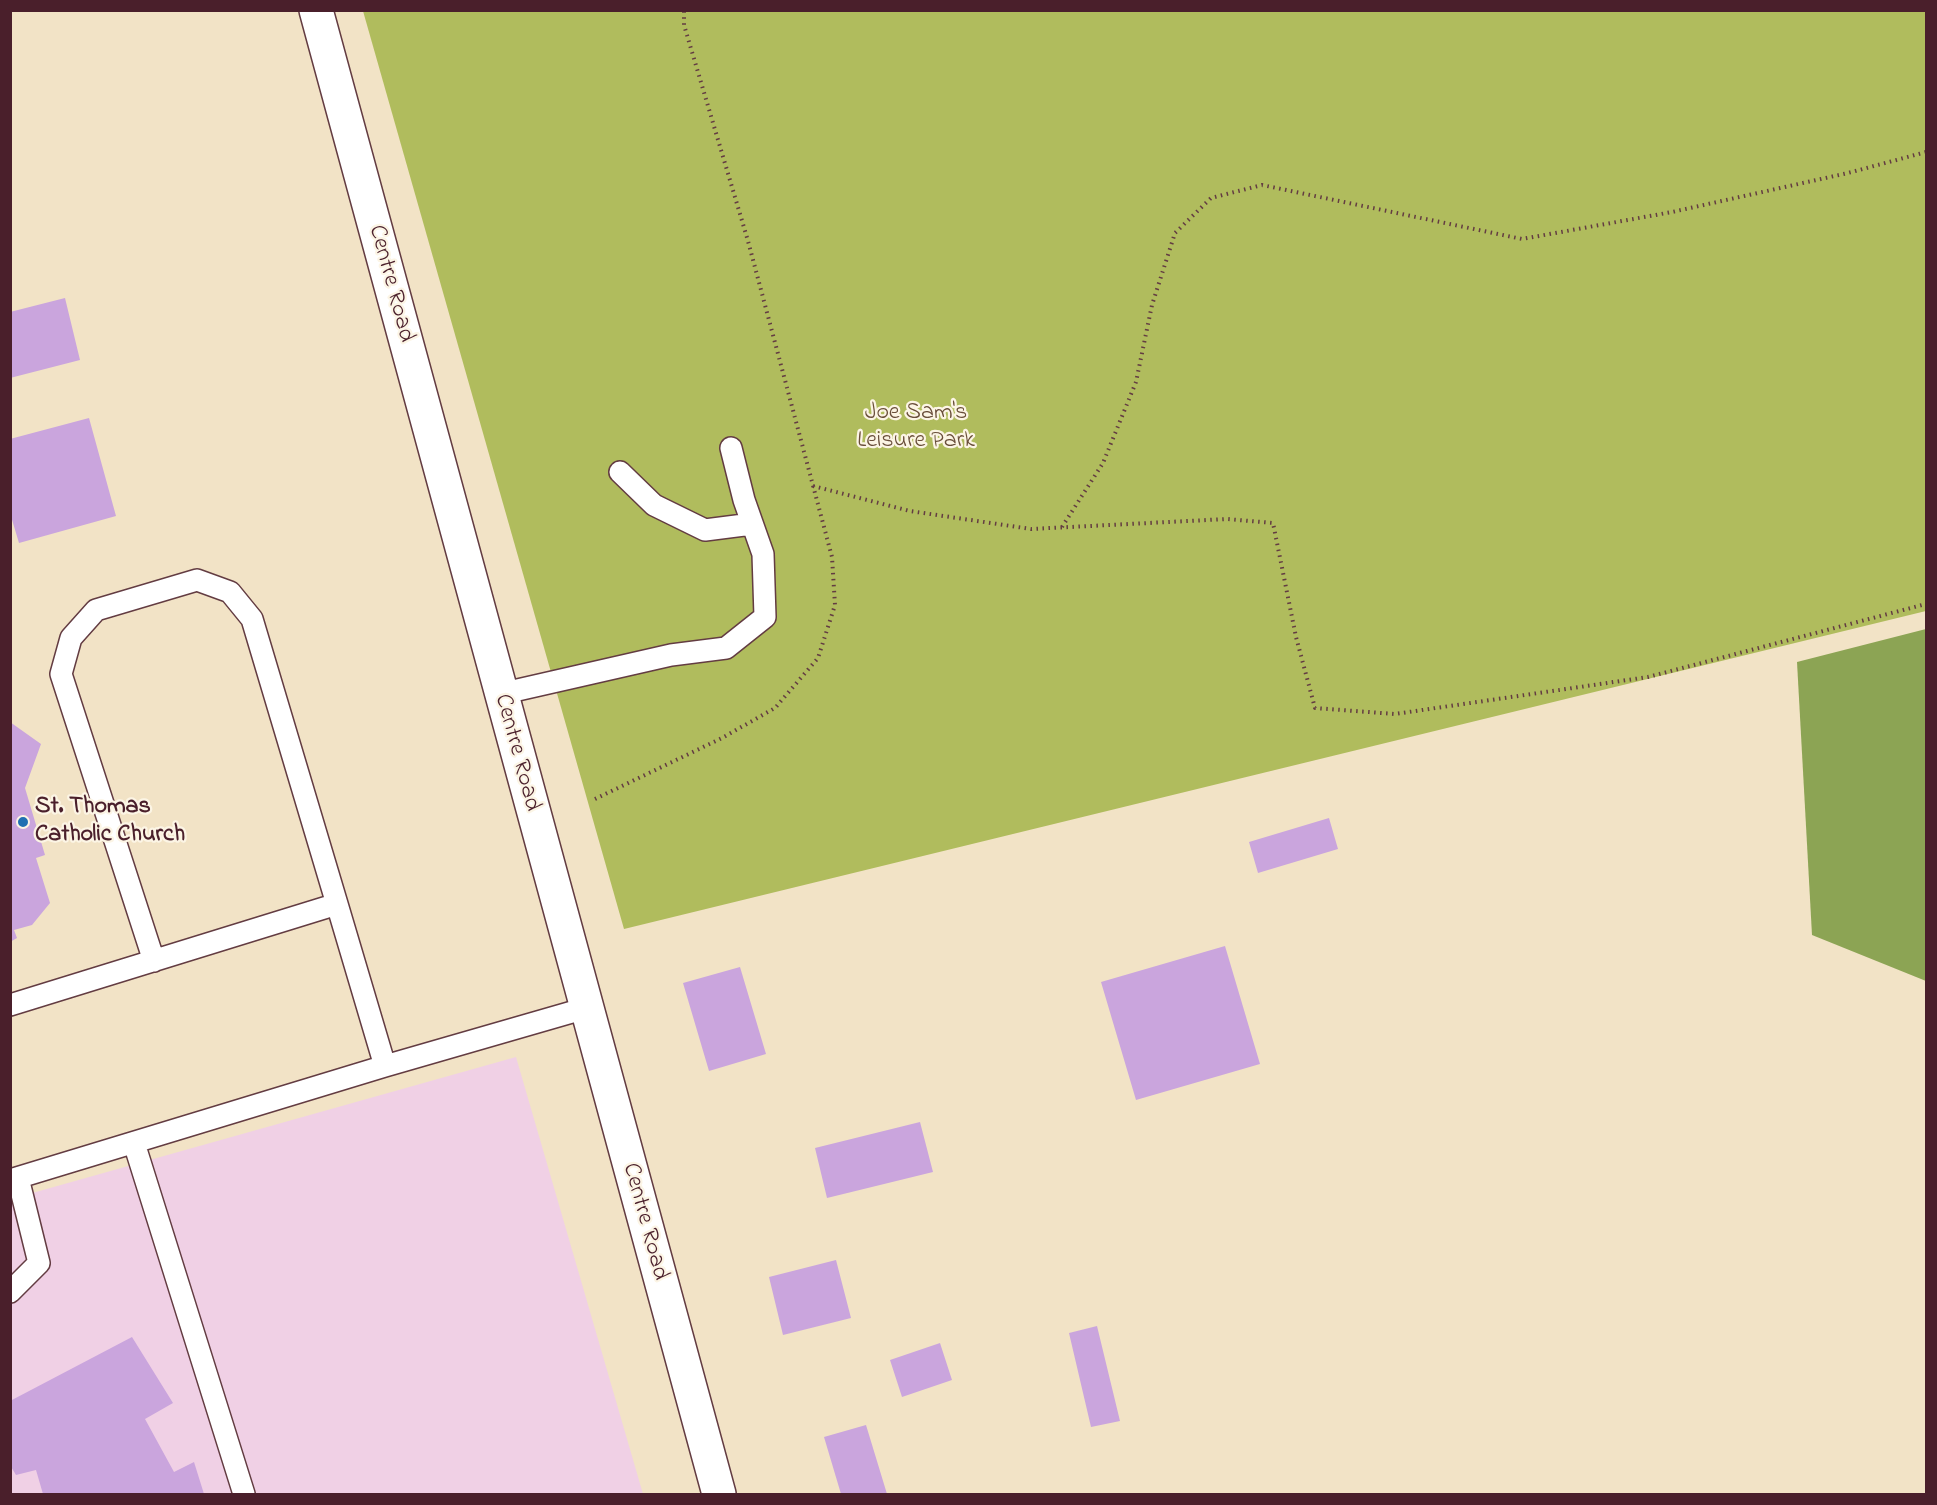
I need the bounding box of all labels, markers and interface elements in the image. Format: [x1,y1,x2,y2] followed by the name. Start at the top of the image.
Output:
[361,222,419,346] street label: Centre Road
[857,400,975,456] park label: Joe Sam's Leisure Park
[487,691,545,815] street label: Centre Road
[35,794,185,850] place label: St. Thomas Catholic Church
[16,815,30,829] marker: St. Thomas Catholic Church
[615,1160,673,1284] street label: Centre Road

